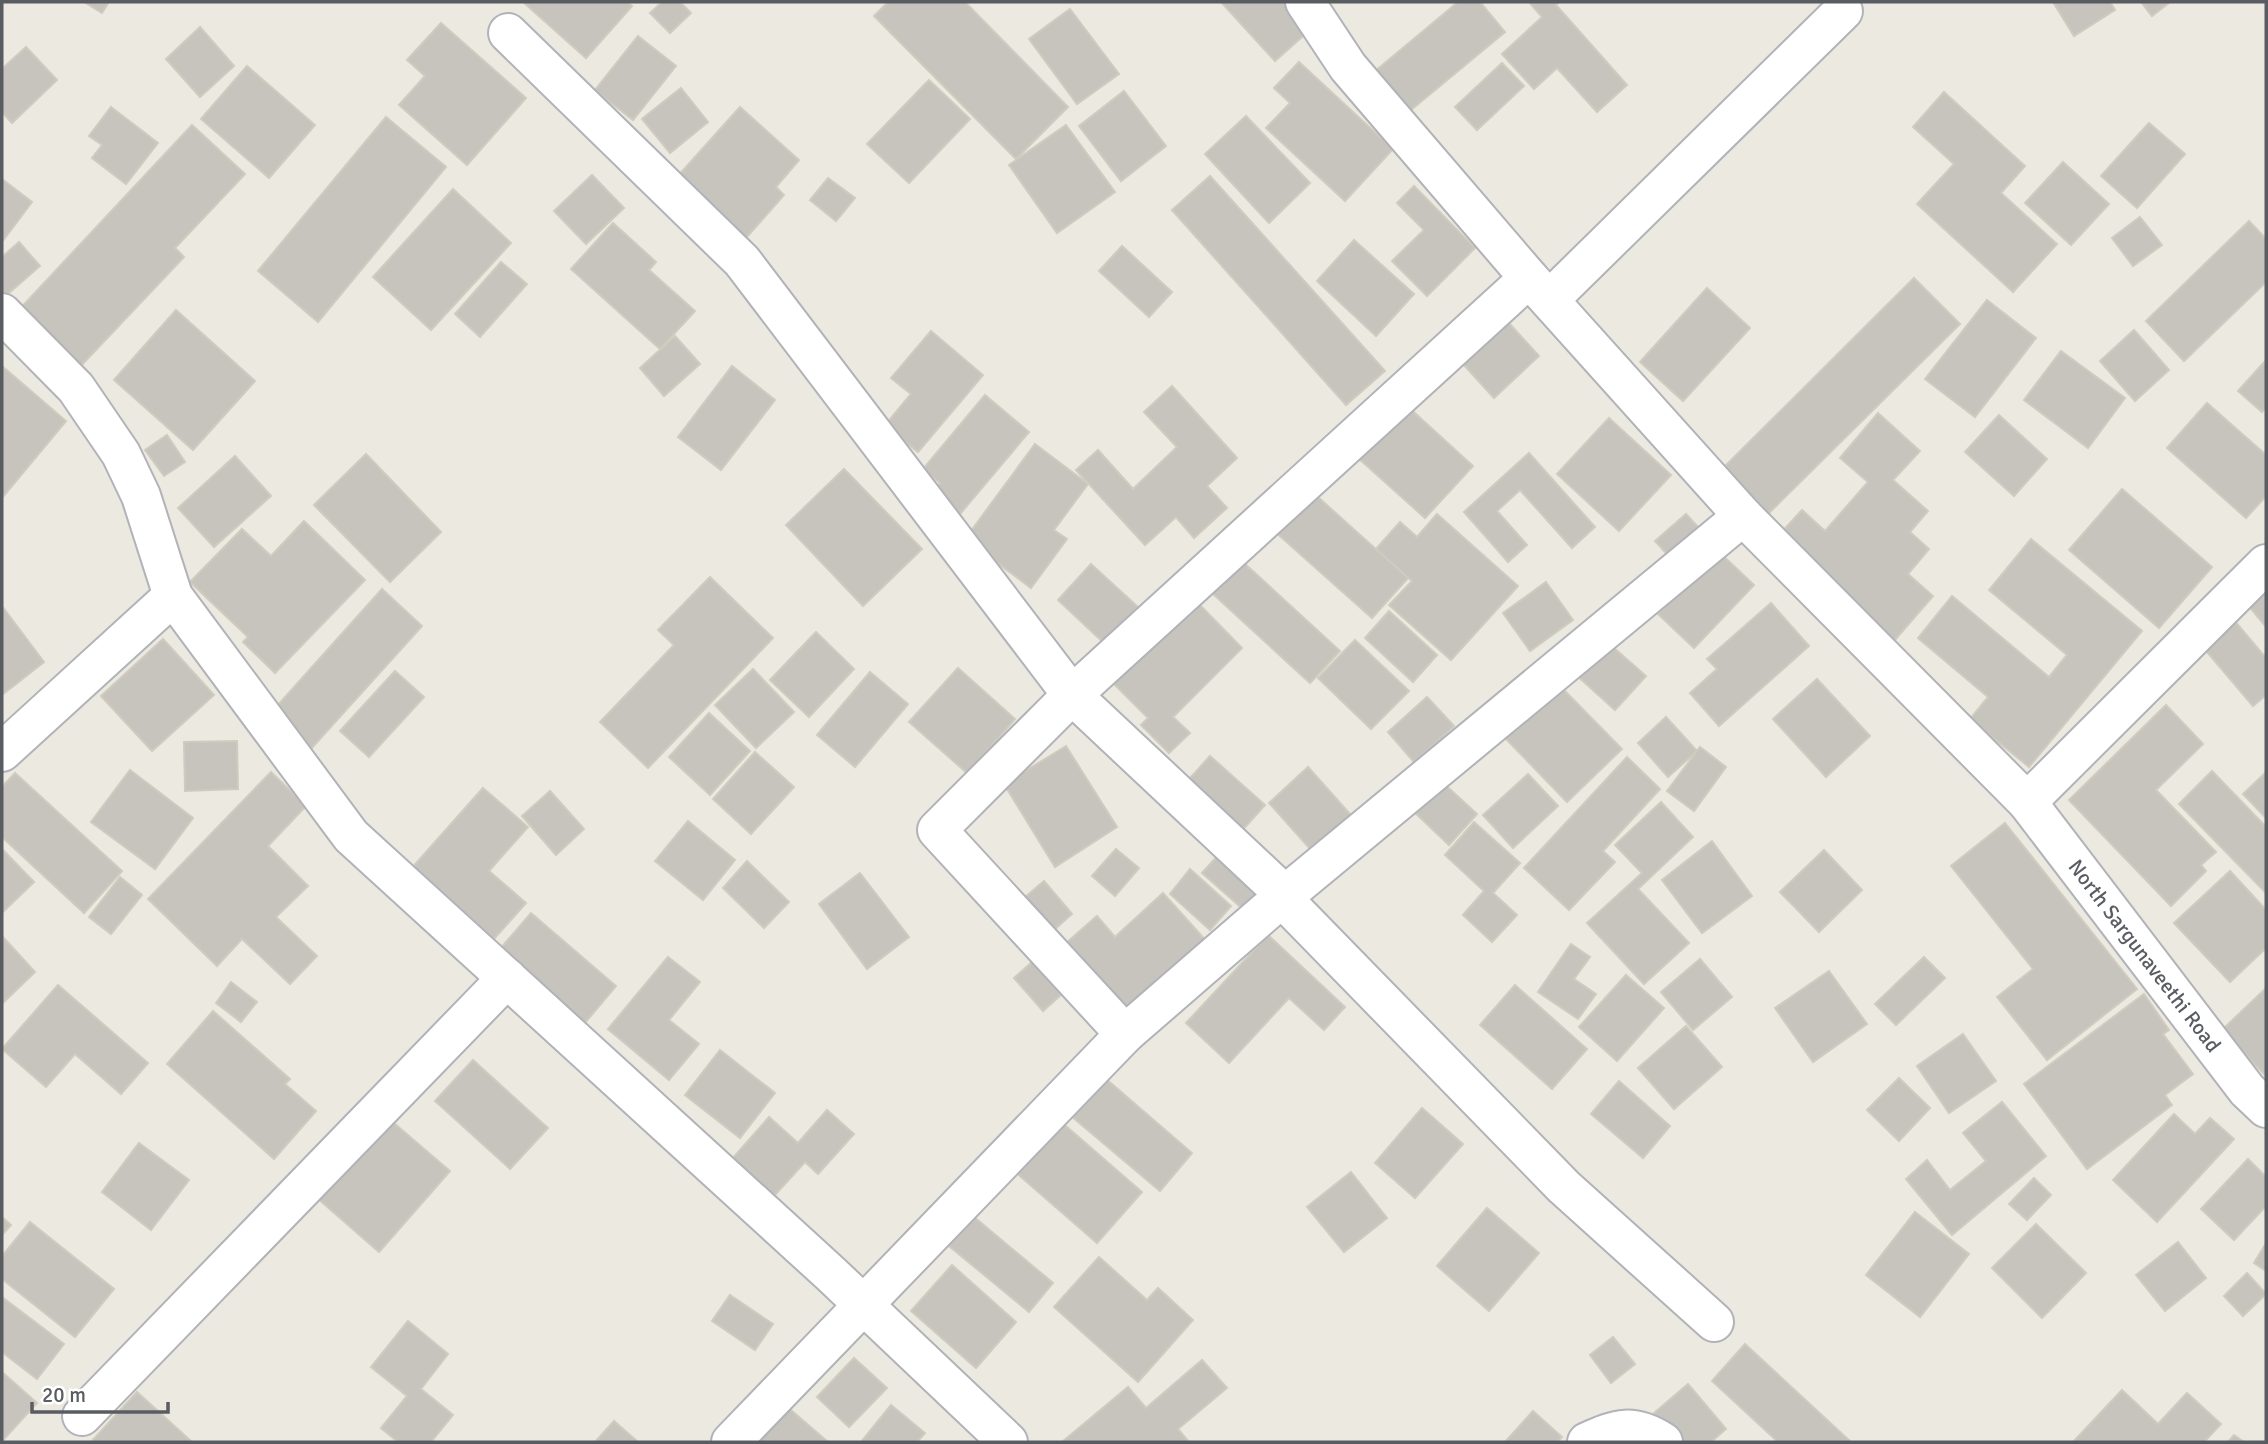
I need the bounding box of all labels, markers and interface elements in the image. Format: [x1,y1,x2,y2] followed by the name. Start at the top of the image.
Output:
[2063,854,2226,1057] street label: North Sargunaveethi Road
[32,1370,168,1414] scale bar
[42,1382,86,1408] text: 20 m

